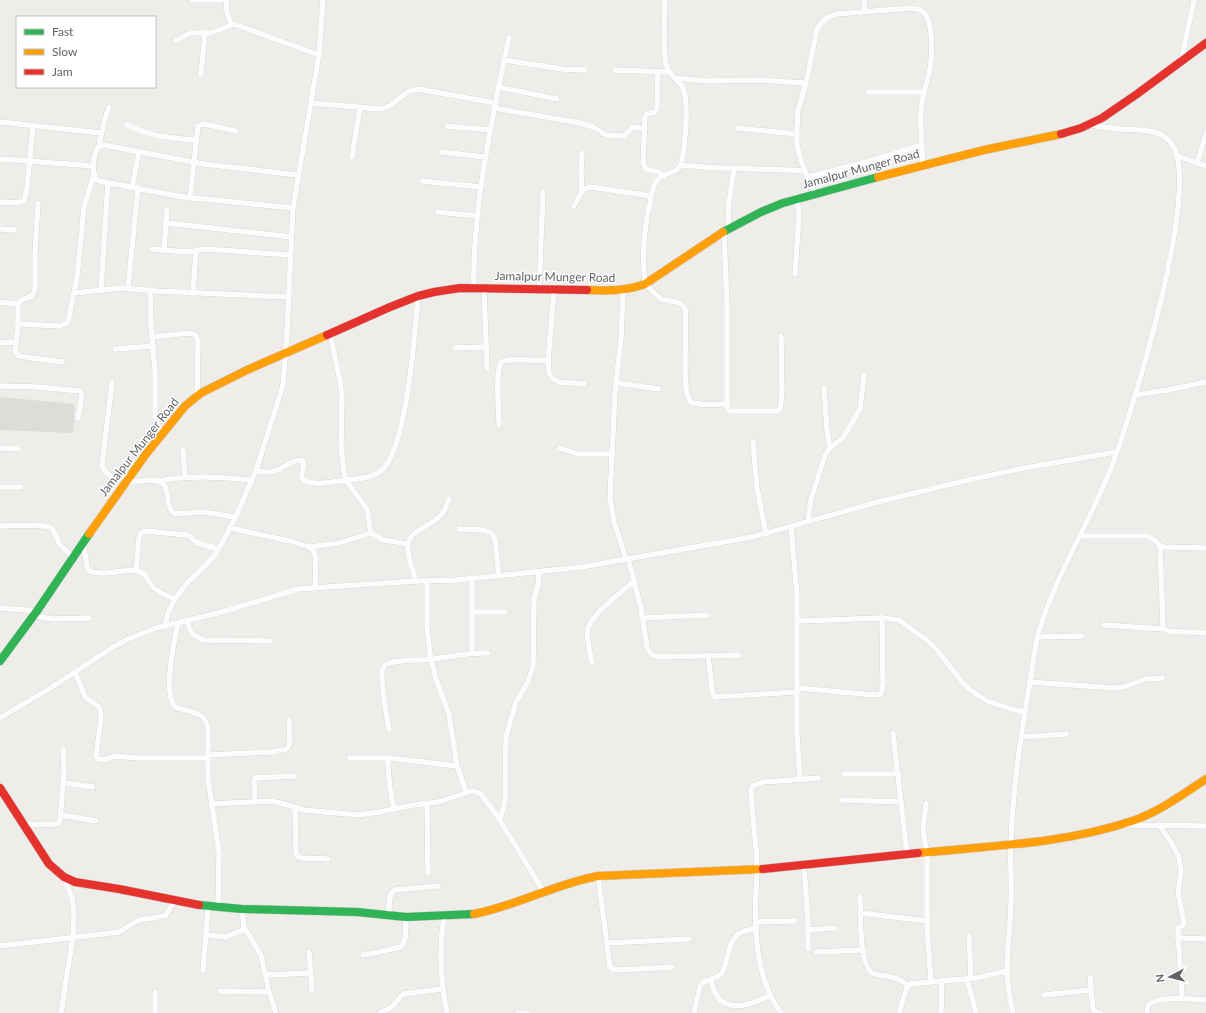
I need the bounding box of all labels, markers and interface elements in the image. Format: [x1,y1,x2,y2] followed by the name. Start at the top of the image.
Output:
[16,16,156,88] legend
[52,24,74,39] text: Fast
[52,44,78,59] text: Slow
[52,64,73,79] text: Jam
[801,146,921,191] street label: Jamalpur Munger Road
[494,268,616,285] street label: Jamalpur Munger Road
[96,394,182,499] street label: Jamalpur Munger Road
[1150,957,1190,997] north arrow
[1153,973,1167,983] text: N

